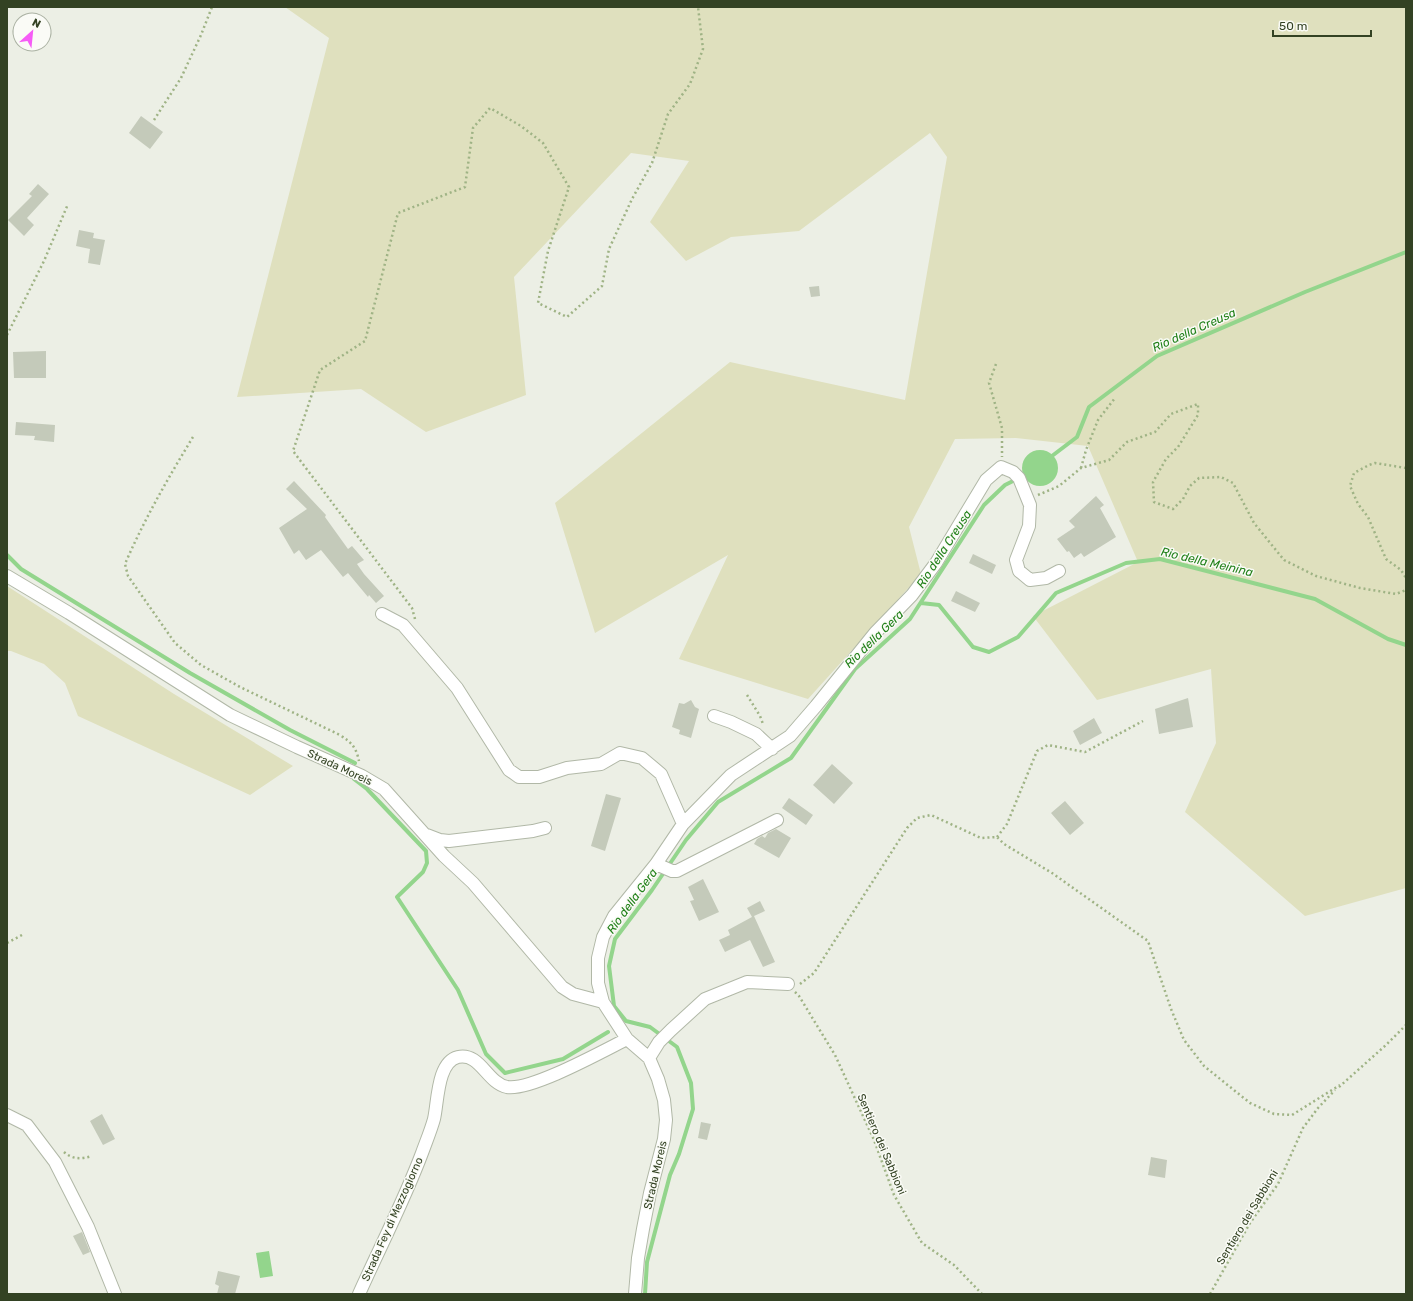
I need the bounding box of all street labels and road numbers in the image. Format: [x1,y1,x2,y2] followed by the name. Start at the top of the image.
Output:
[305,747,375,788] street label: Strada Moreis
[854,1092,909,1197] street label: Sentiero dei Sabbioni
[641,1139,670,1211] street label: Strada Moreis
[359,1155,426,1283] street label: Strada Fey di Mezzogiorno
[1214,1168,1281,1267] street label: Sentiero dei Sabbioni

